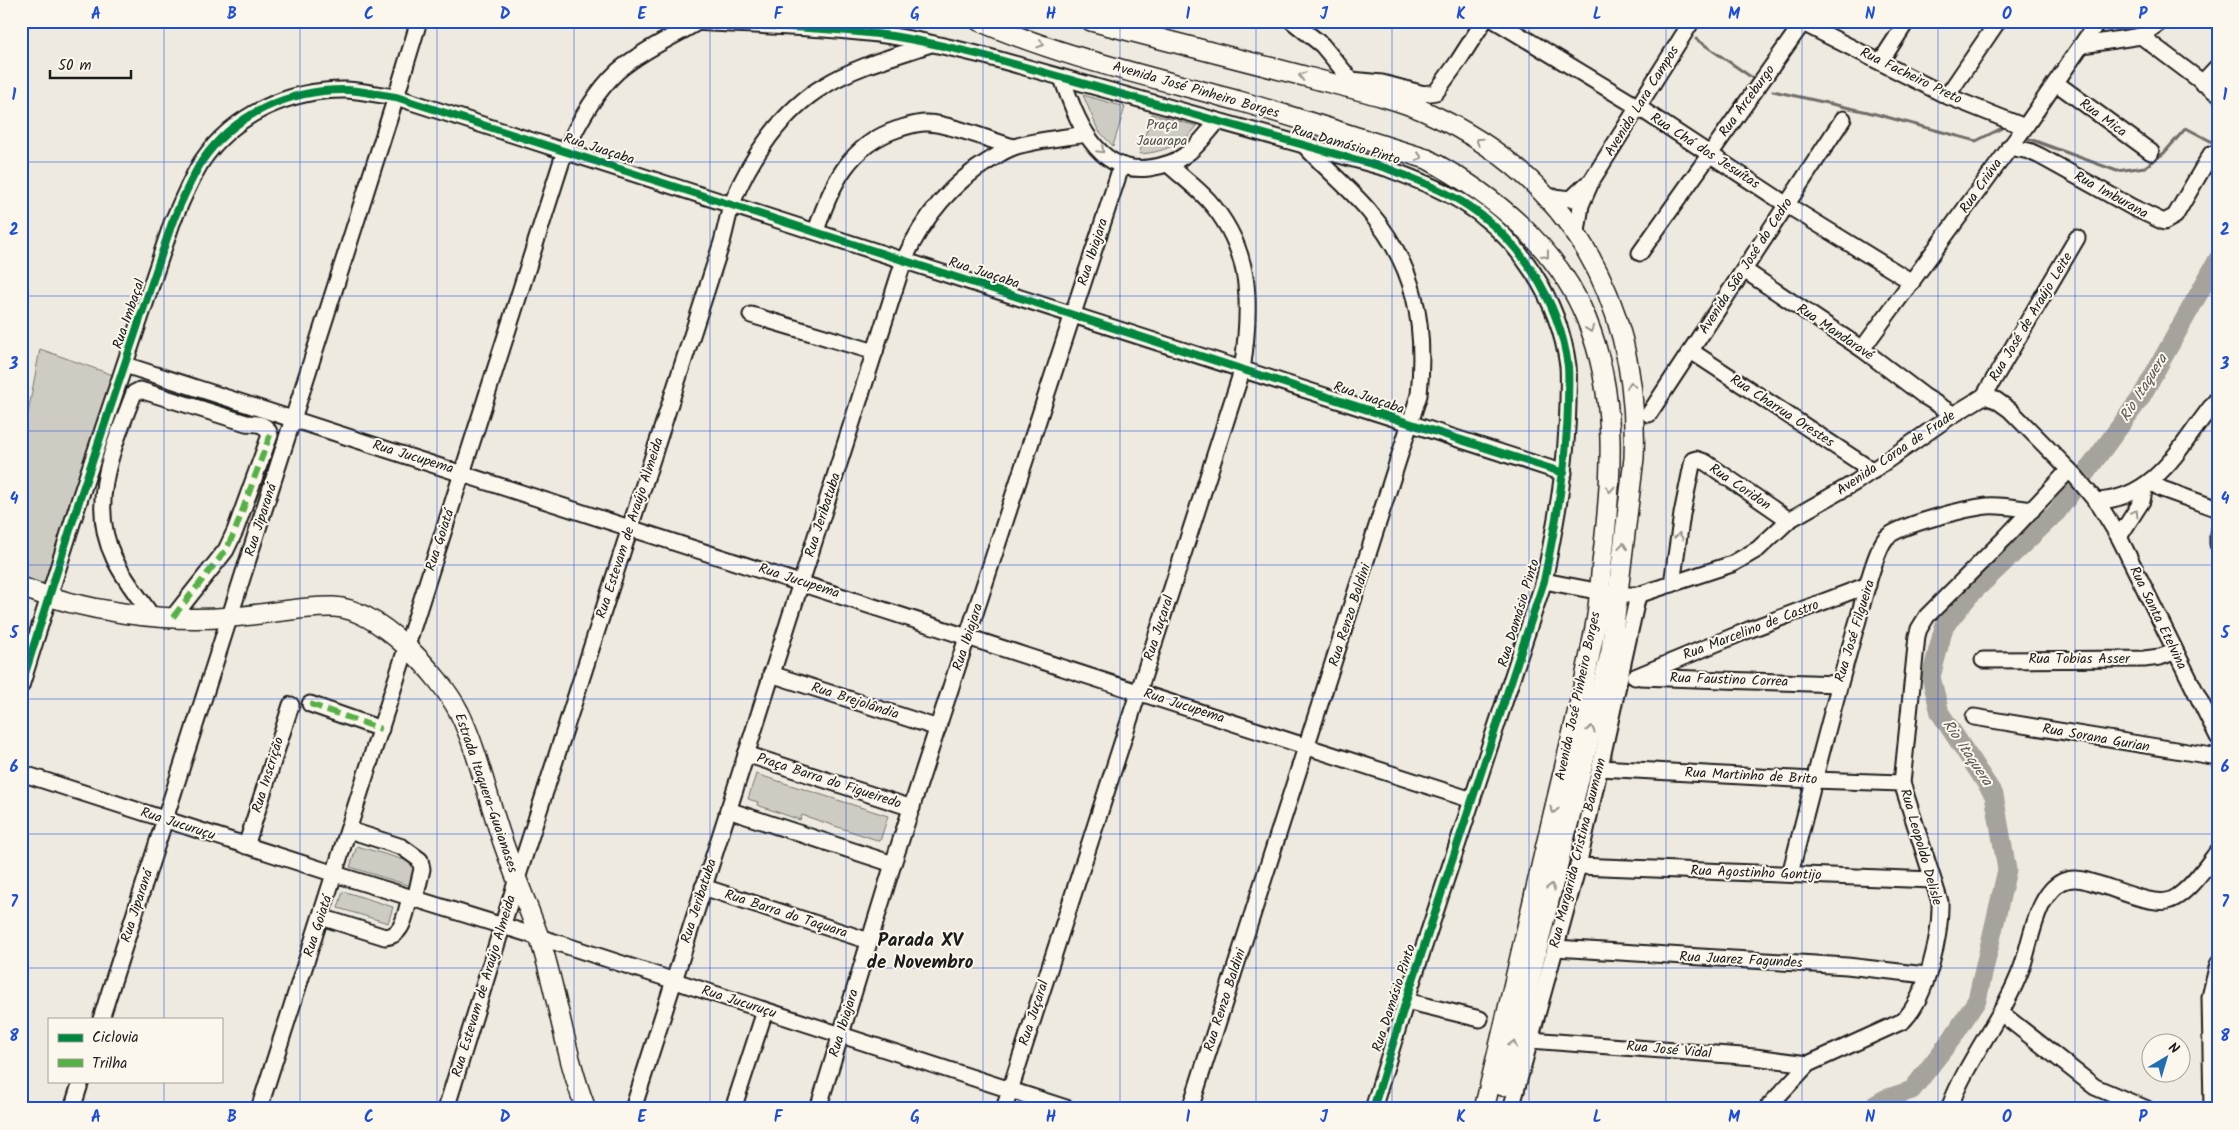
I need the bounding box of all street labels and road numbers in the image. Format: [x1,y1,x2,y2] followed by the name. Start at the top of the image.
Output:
[1599,41,1685,161] street label: Avenida Lara Campos
[1856,42,1966,110] street label: Rua Facheiro Preto
[1110,56,1282,124] street label: Avenida José Pinheiro Borges
[1713,60,1781,142] street label: Rua Arceburgo
[2075,93,2131,143] street label: Rua Mica
[1646,107,1764,195] street label: Rua Chá dos Jesuítas
[1289,119,1403,171] street label: Rua Damásio Pinto
[561,127,637,171] street label: Rua Juaçaba
[1954,154,2008,218] street label: Rua Criúva
[2070,166,2152,224] street label: Rua Imburana
[1694,193,1798,339] street label: Avenida São José do Cedro
[1072,215,1114,289] street label: Rua Ibiajara
[1984,248,2079,386] street label: Rua José de Araújo Leite
[946,251,1022,295] street label: Rua Juaçaba
[107,275,151,352] street label: Rua Imbaçal
[1792,298,1879,366] street label: Rua Mandaravé
[1725,369,1839,453] street label: Rua Charrua Orestes
[1331,376,1407,420] street label: Rua Juaçaba
[1832,405,1960,501] street label: Avenida Coroa de Frade
[370,434,456,480] street label: Rua Jucupema
[590,435,670,621] street label: Rua Estevam de Araújo Almeida
[1705,458,1775,516] street label: Rua Coridon
[799,470,847,560] street label: Rua Jeribatuba
[239,479,284,559] street label: Rua Jiparaná
[420,505,461,574] street label: Rua Goiatá
[1492,556,1546,670] street label: Rua Damásio Pinto
[756,558,842,604] street label: Rua Jucupema
[1323,560,1377,669] street label: Rua Renzo Baldini
[2123,563,2193,673] street label: Rua Santa Etelvina
[1829,577,1881,685] street label: Rua José Filgueira
[1138,592,1180,664] street label: Rua Juçaral
[1680,594,1822,666] street label: Rua Marcelino de Castro
[947,600,989,674] street label: Rua Ibiajara
[1549,609,1607,783] street label: Avenida José Pinheiro Borges
[2028,648,2131,670] street label: Rua Tobias Asser
[1669,667,1789,693] street label: Rua Faustino Correa
[808,676,902,726] street label: Rua Brejolândia
[1141,683,1227,729] street label: Rua Jucupema
[448,710,524,876] street label: Estrada Itaquera-Guaianases
[2040,718,2152,758] street label: Rua Sorana Gurian
[246,734,290,816] street label: Rua Inscrição
[754,747,904,815] street label: Praça Barra do Figueiredo
[1544,756,1612,950] street label: Rua Margarida Cristina Baumann
[1684,762,1818,790] street label: Rua Martinho de Brito
[1894,786,1948,909] street label: Rua Leopoldo Delisle
[138,802,219,847] street label: Rua Jucuruçu
[675,856,723,946] street label: Rua Jeribatuba
[1690,860,1822,886] street label: Rua Agostinho Gontijo
[115,865,160,945] street label: Rua Jiparaná
[722,884,850,944] street label: Rua Barra do Taquara
[298,891,339,960] street label: Rua Goiatá
[446,892,522,1080] street label: Rua Estevam de Araújo Almeida
[1366,941,1422,1055] street label: Rua Damásio Pinto
[1198,945,1252,1054] street label: Rua Renzo Baldini
[1679,946,1803,974] street label: Rua Juarez Fagundes
[1013,977,1055,1049] street label: Rua Juçaral
[699,980,780,1025] street label: Rua Jucuruçu
[823,986,865,1060] street label: Rua Ibiajara
[1625,1035,1713,1065] street label: Rua José Vidal

